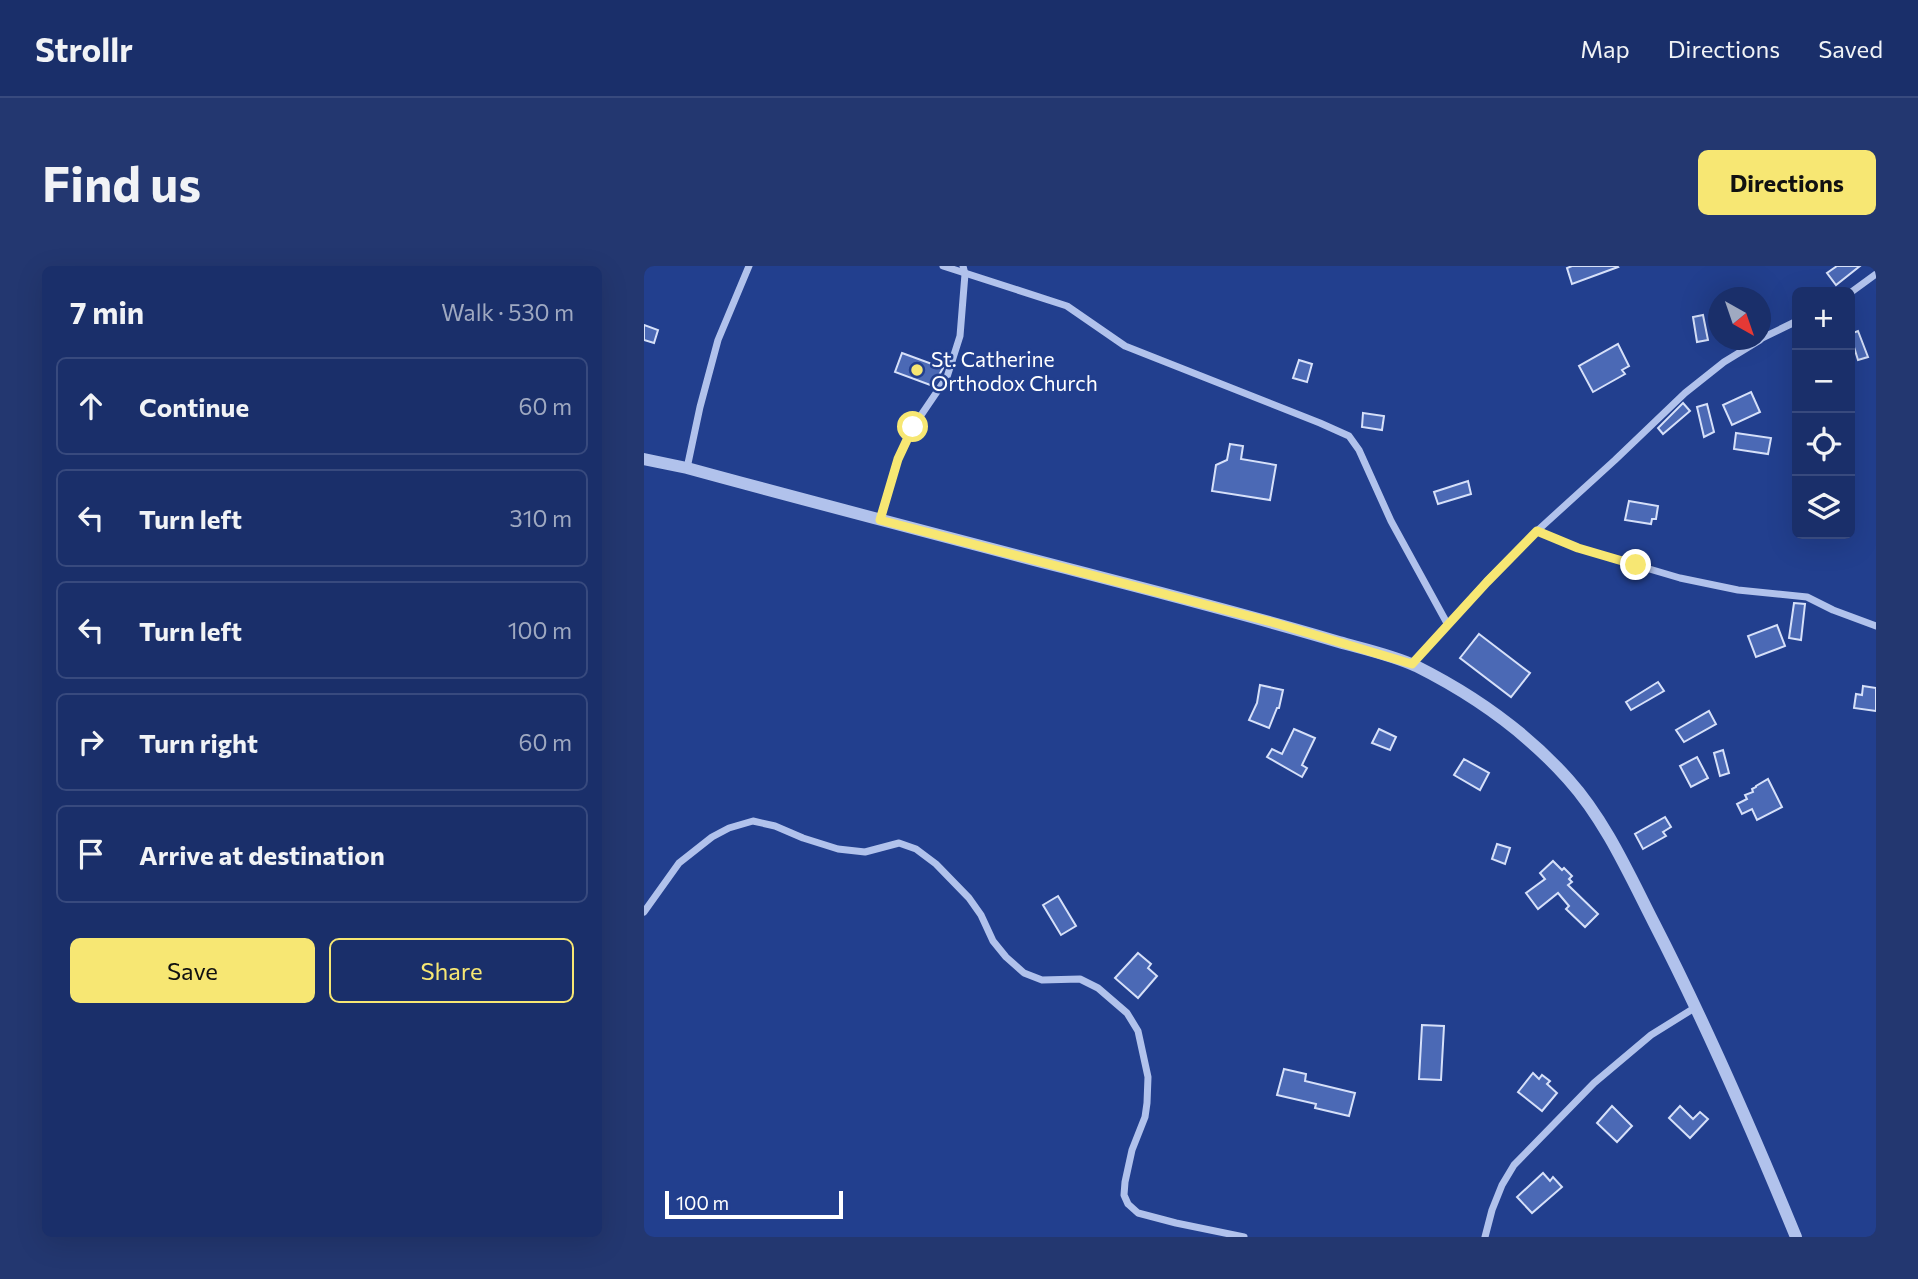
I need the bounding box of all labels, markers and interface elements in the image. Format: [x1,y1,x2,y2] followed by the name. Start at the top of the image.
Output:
[35,28,133,69] text: Strollr
[1580,34,1630,63] text: Map
[1668,34,1780,63] text: Directions
[1818,34,1883,63] text: Saved
[1698,150,1876,215] button: Directions
[42,152,201,212] text: Find us
[1708,287,1771,350] north arrow
[1792,287,1855,539] map controls
[1792,287,1855,350] button: +
[70,293,144,330] text: 7 min
[441,298,574,326] text: Walk · 530 m
[931,346,1098,395] place label: St. Catherine Orthodox Church
[1792,350,1855,413] button: −
[909,362,925,378] marker: St. Catherine Orthodox Church
[72,387,110,425] icon: ahead
[139,391,249,422] text: Continue
[519,392,572,420] text: 60 m
[897,411,928,442] route start
[1792,413,1855,476] button: locate
[1792,476,1855,539] button: layers
[72,499,110,537] icon: left
[139,503,242,534] text: Turn left
[510,504,572,532] text: 310 m
[1620,549,1651,580] route end
[72,611,110,649] icon: left
[139,615,242,646] text: Turn left
[508,616,572,644] text: 100 m
[72,723,110,761] icon: right
[139,727,258,758] text: Turn right
[519,728,572,756] text: 60 m
[72,835,110,873] icon: arrive
[139,839,385,870] text: Arrive at destination
[70,938,315,1003] button: Save
[329,938,574,1003] button: Share
[665,1188,844,1220] scale bar
[676,1191,729,1214] text: 100 m

